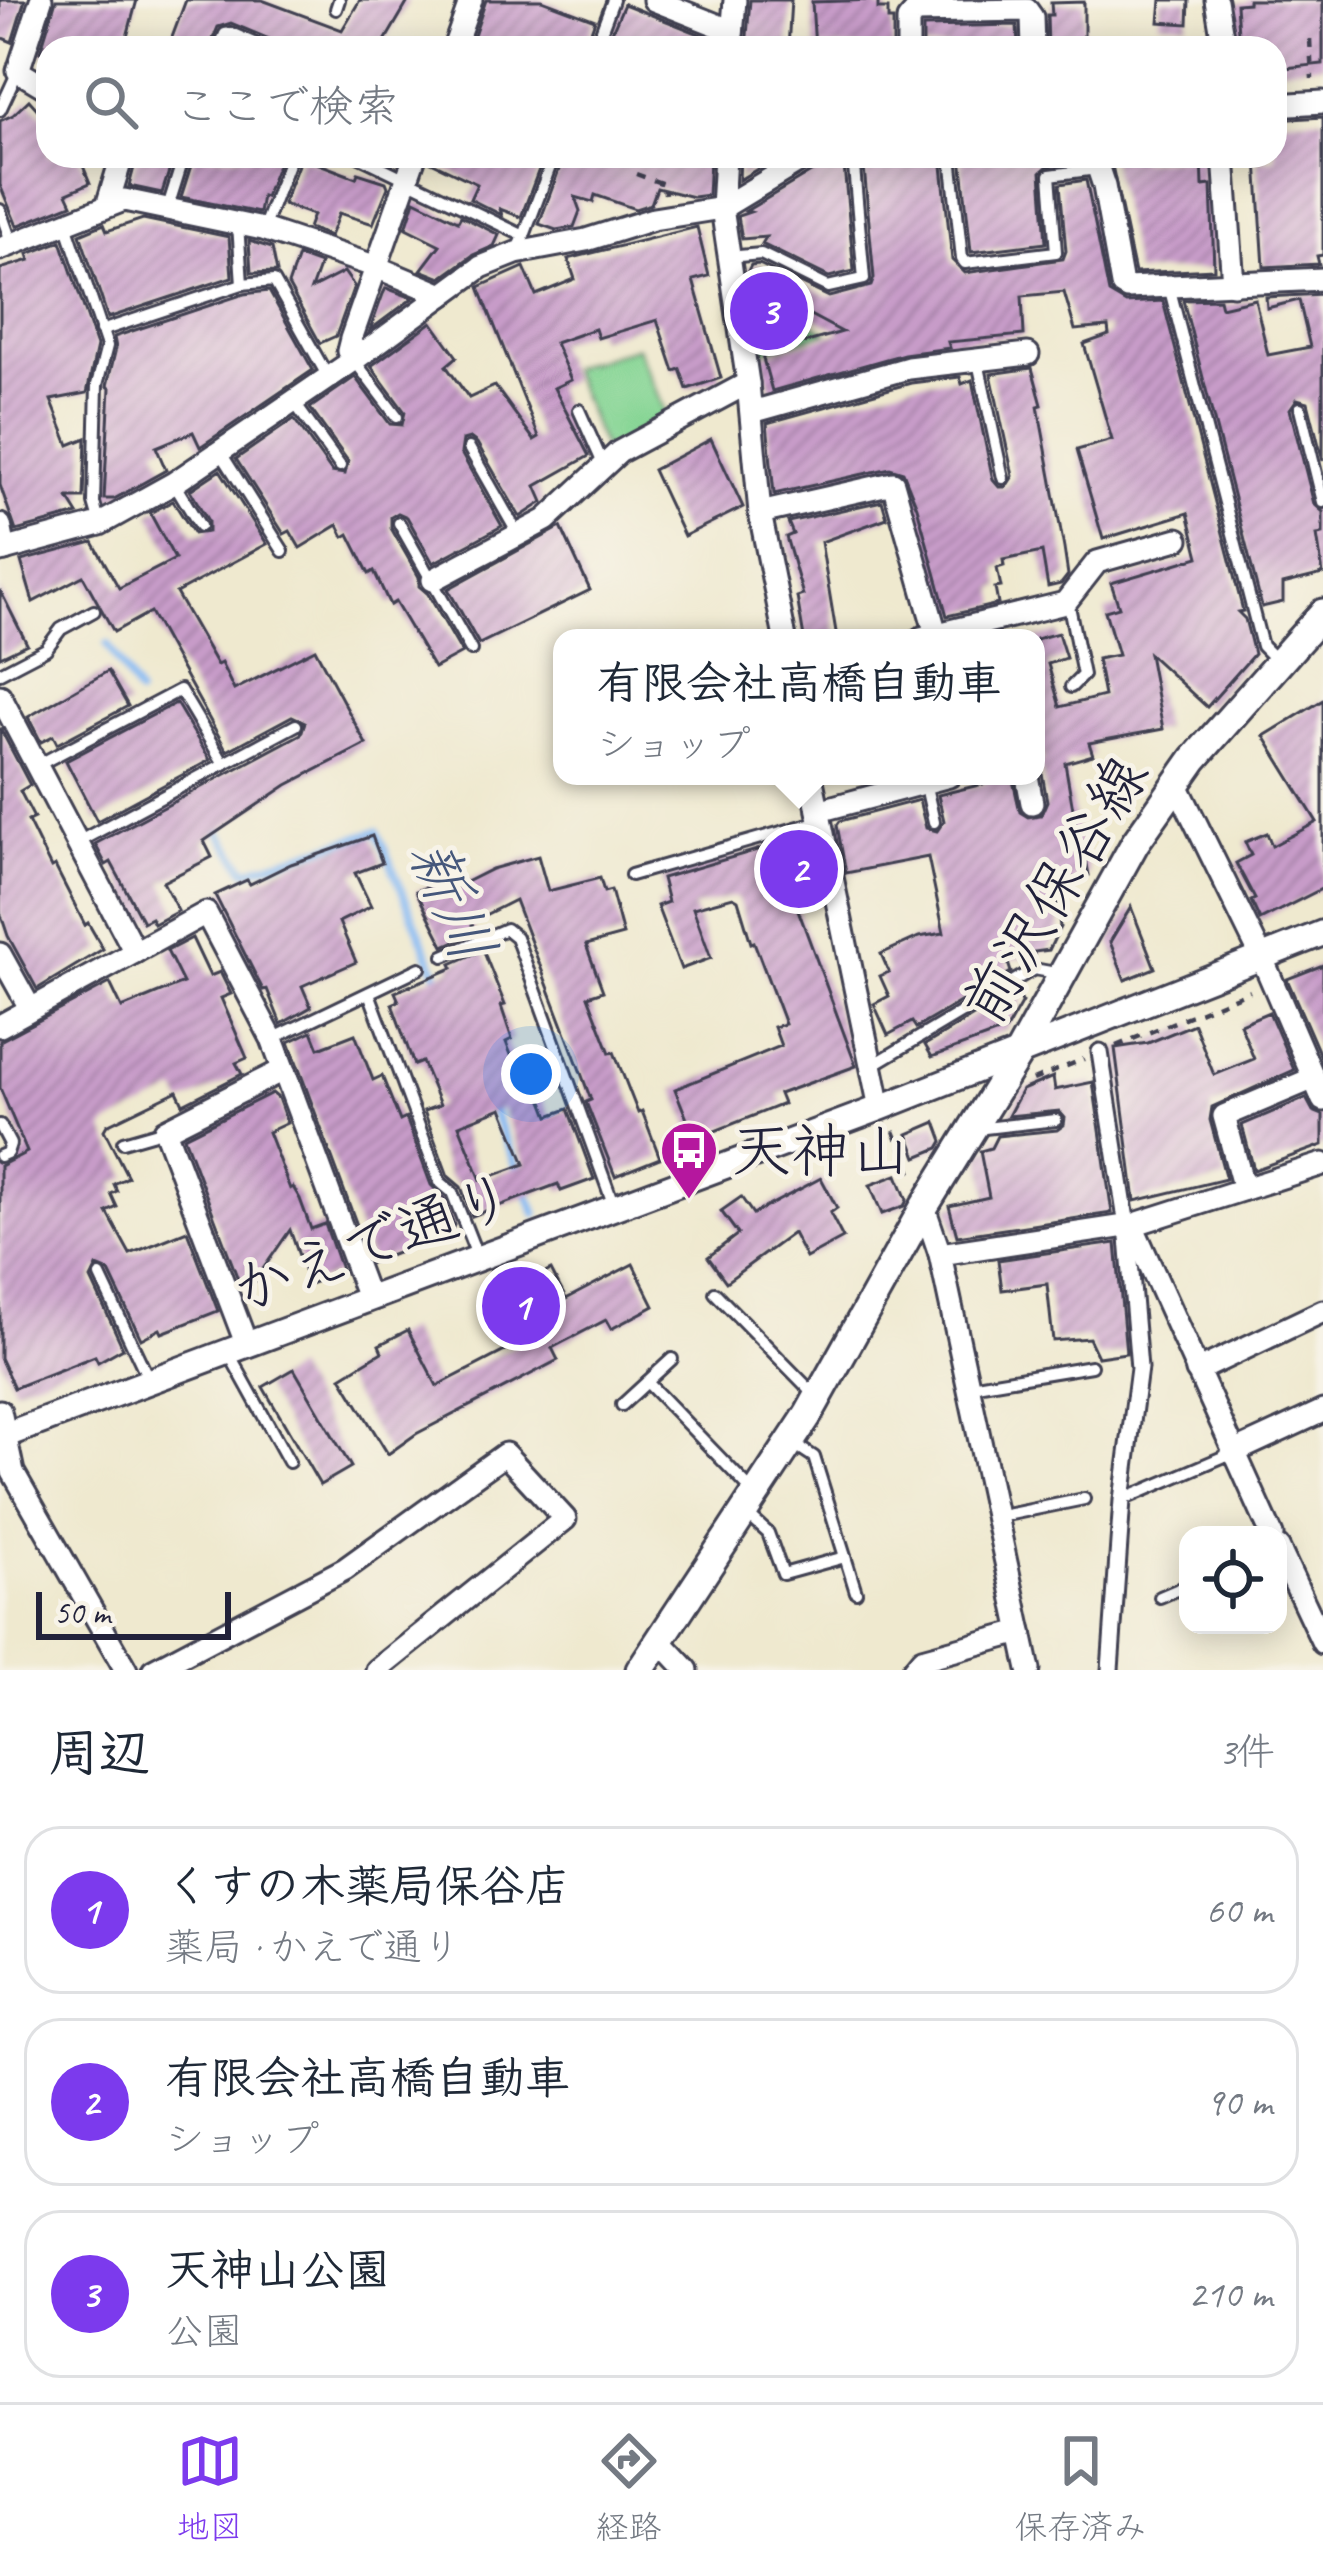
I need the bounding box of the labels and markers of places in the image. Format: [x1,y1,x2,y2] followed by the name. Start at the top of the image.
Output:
[730,266,808,356] pin: 3
[760,824,838,914] pin: 2
[731,1113,911,1189] place label: 天神山
[658,1119,720,1201] bus stop icon: 天神山
[482,1261,560,1351] pin: 1

